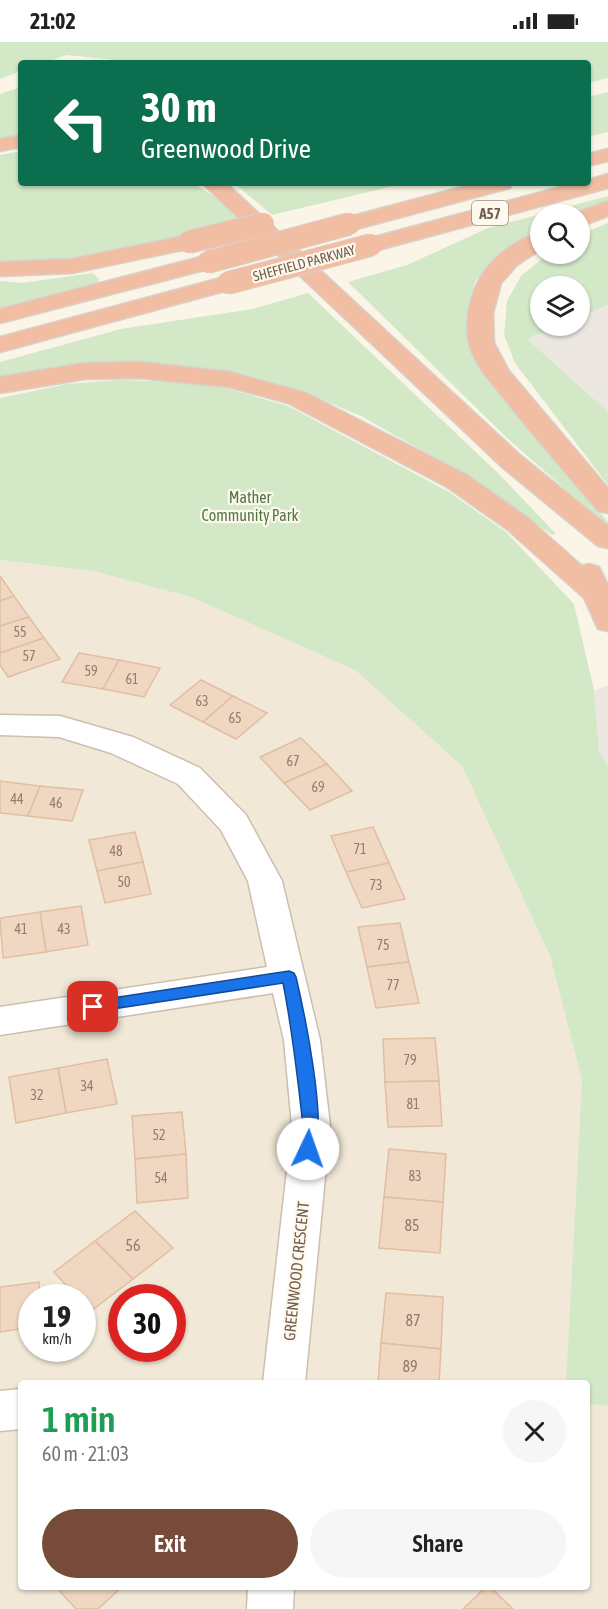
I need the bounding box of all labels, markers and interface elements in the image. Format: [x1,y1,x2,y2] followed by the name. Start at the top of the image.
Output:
[30,8,76,34] text: 21:02
[141,83,216,131] text: 30 m
[42,84,120,162] icon: left
[141,133,311,164] text: Greenwood Drive
[472,201,508,225] road number: A57
[530,204,590,336] map controls
[530,204,590,264] button: search
[251,241,358,284] street label: SHEFFIELD PARKWAY
[530,276,590,336] button: layers
[201,488,299,525] park label: Mather Community Park
[13,624,27,640] house number: 55
[22,648,36,664] house number: 57
[84,663,98,679] house number: 59
[125,671,139,687] house number: 61
[195,693,209,709] house number: 63
[228,710,242,726] house number: 65
[286,753,300,769] house number: 67
[311,779,325,795] house number: 69
[10,791,24,807] house number: 44
[49,795,63,811] house number: 46
[353,841,367,857] house number: 71
[109,843,123,859] house number: 48
[117,874,131,890] house number: 50
[369,877,383,893] house number: 73
[14,921,28,937] house number: 41
[57,921,71,937] house number: 43
[376,937,390,953] house number: 75
[386,977,400,993] house number: 77
[67,981,118,1032] pin
[76,990,109,1023] icon: arrive
[403,1052,417,1068] house number: 79
[80,1078,94,1094] house number: 34
[30,1087,44,1103] house number: 32
[406,1096,420,1112] house number: 81
[276,1117,340,1181] position arrow
[152,1127,166,1143] house number: 52
[408,1168,422,1184] house number: 83
[154,1170,168,1186] house number: 54
[280,1200,312,1342] street label: GREENWOOD CRESCENT
[404,1216,420,1234] house number: 85
[125,1236,141,1254] house number: 56
[108,1284,186,1362] speed limit sign: 30
[43,1299,71,1333] text: 19
[405,1311,421,1329] house number: 87
[42,1330,72,1347] text: km/h
[402,1357,418,1375] house number: 89
[42,1398,116,1440] text: 1 min
[503,1400,566,1463] button: close
[42,1442,129,1465] text: 60 m · 21:03
[42,1509,298,1578] button: Exit
[310,1509,566,1578] button: Share

